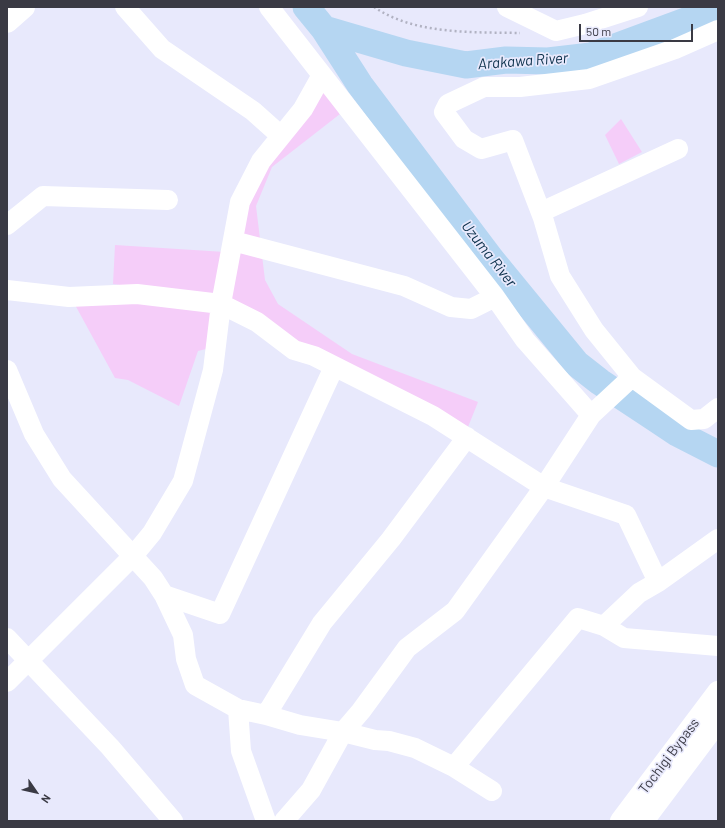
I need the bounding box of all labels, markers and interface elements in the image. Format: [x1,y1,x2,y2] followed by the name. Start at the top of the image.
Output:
[581,16,695,42] scale bar
[586,24,611,38] text: 50 m
[477,49,569,73] water label: Arakawa River
[458,217,520,291] water label: Uzuma River
[635,715,703,797] street label: Tochigi Bypass
[16,772,56,812] north arrow
[39,792,54,806] text: N

